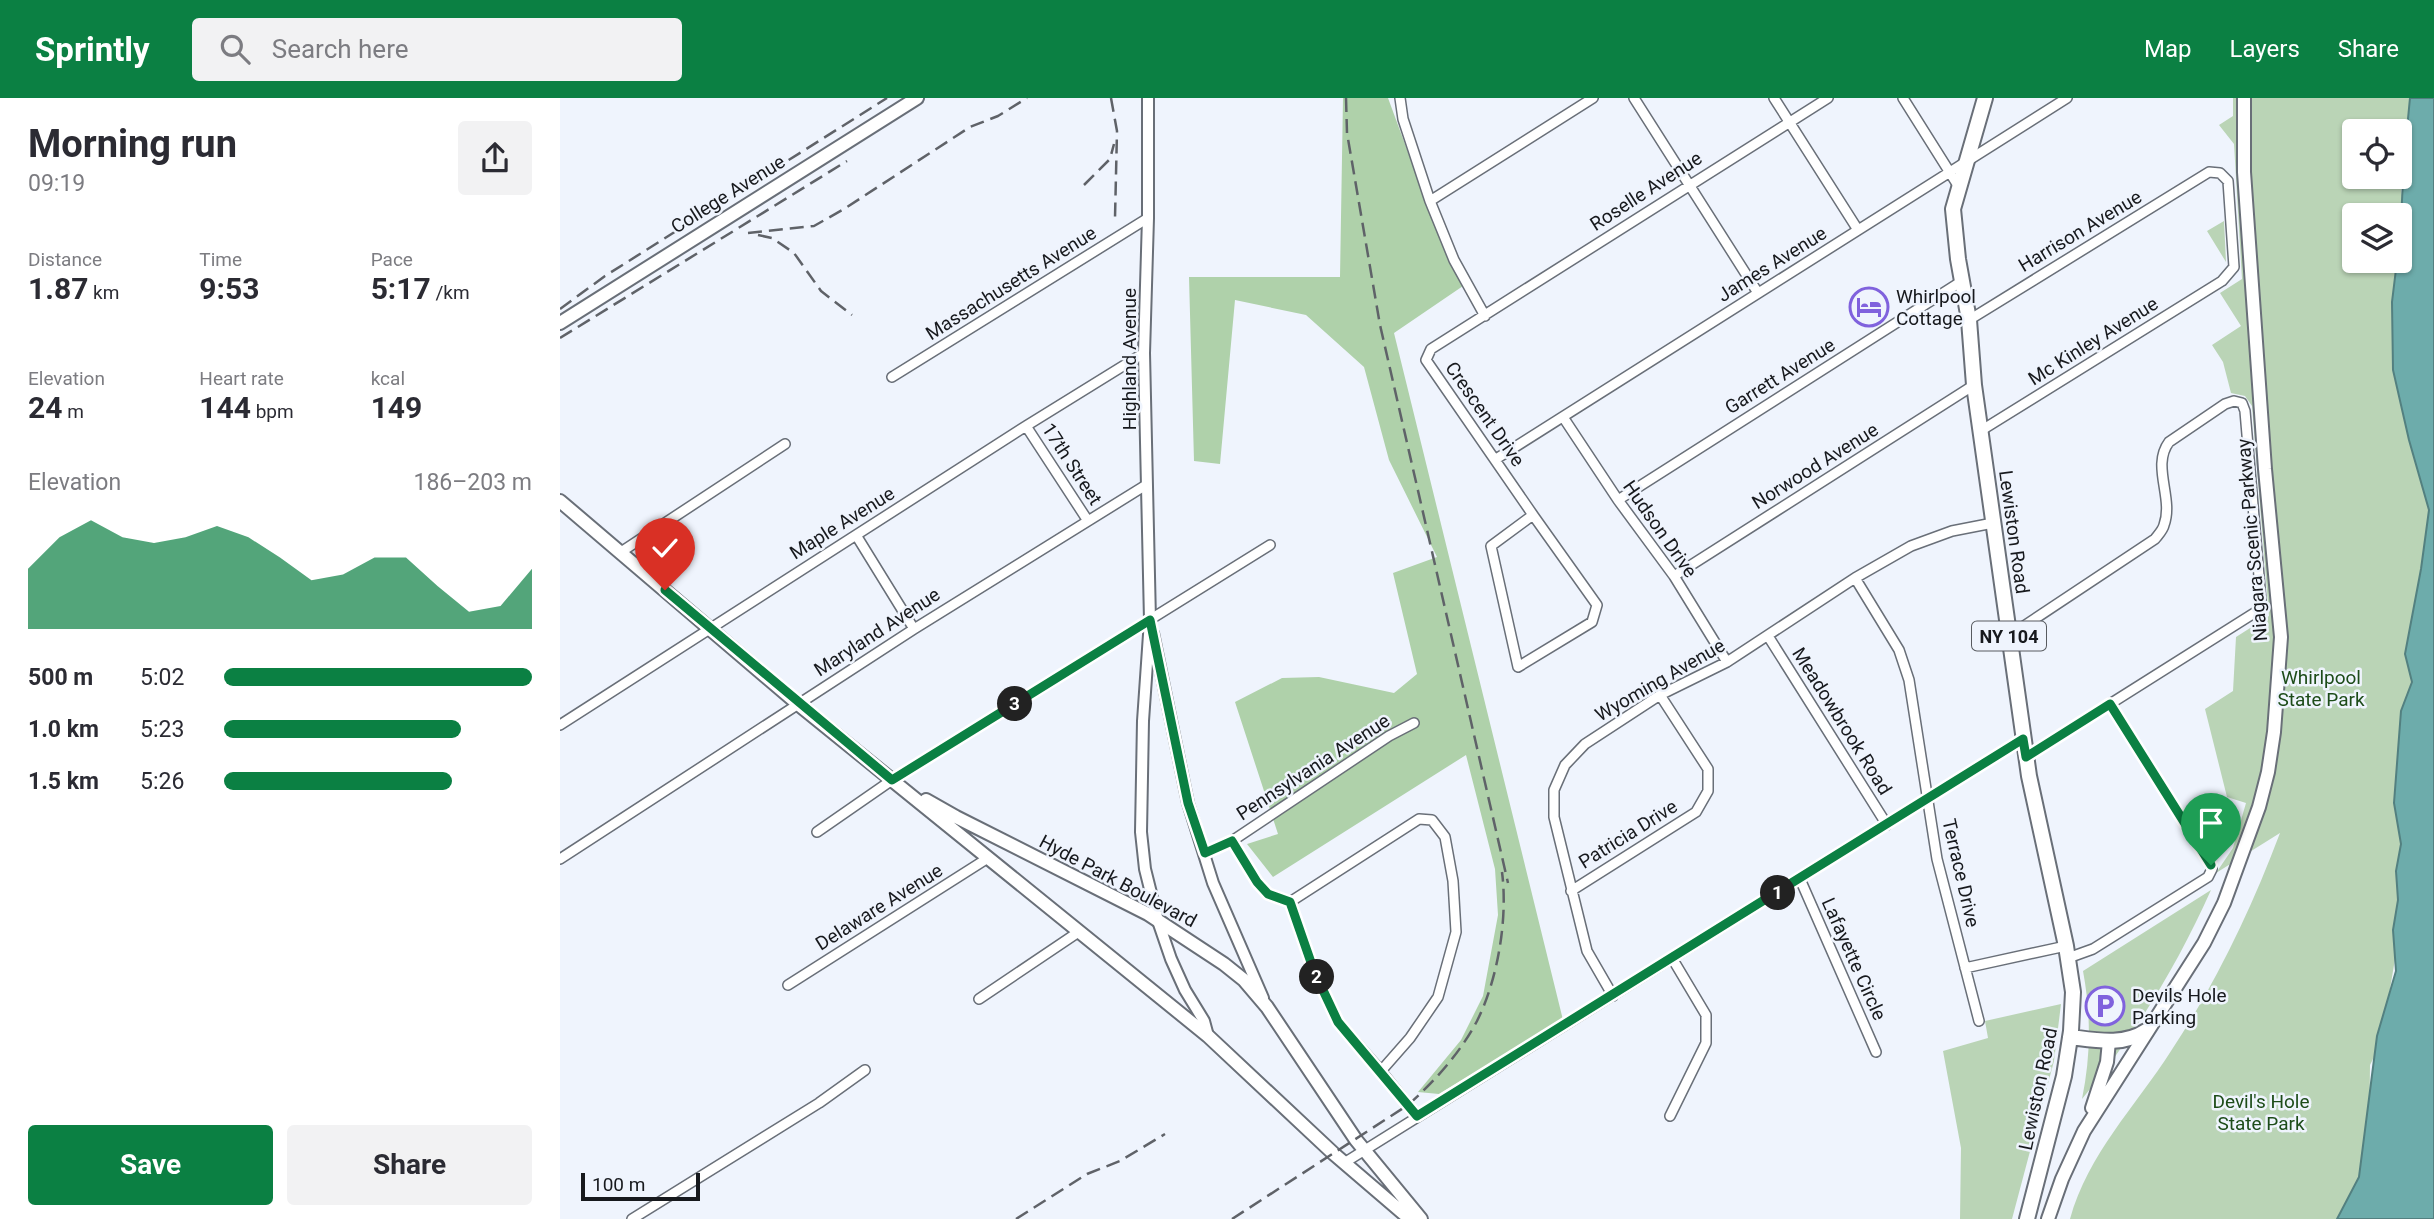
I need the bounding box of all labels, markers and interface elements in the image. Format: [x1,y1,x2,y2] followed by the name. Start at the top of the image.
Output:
[192,18,682,81] search box
[35,30,150,69] text: Sprintly
[216,30,254,68] icon: search
[272,34,409,64] text: Search here
[2144,35,2192,63] text: Map
[2230,35,2300,63] text: Layers
[2338,35,2399,63] text: Share
[2342,119,2412,273] map controls
[2342,119,2412,189] button: locate
[458,121,532,195] button: share
[28,122,237,166] text: Morning run
[1586,146,1706,236] street label: Roselle Avenue
[667,150,789,238] street label: College Avenue
[28,170,85,197] text: 09:19
[2014,185,2146,277] street label: Harrison Avenue
[2342,203,2412,273] button: layers
[921,221,1101,345] street label: Massachusetts Avenue
[1713,221,1831,307] street label: James Avenue
[28,248,102,271] text: Distance
[199,248,242,271] text: Time
[371,248,413,271] text: Pace
[28,271,88,306] text: 1.87
[199,271,259,306] text: 9:53
[371,271,431,306] text: 5:17
[88,281,119,304] text: km
[431,281,470,304] text: /km
[1896,285,1976,330] place label: Whirlpool Cottage
[1848,286,1890,328] hotel icon: Whirlpool Cottage
[1118,288,1141,430] street label: Highland Avenue
[2024,292,2162,390] street label: Mc Kinley Avenue
[1721,333,1839,419] street label: Garrett Avenue
[1440,357,1530,471] street label: Crescent Drive
[28,367,105,390] text: Elevation
[199,367,284,390] text: Heart rate
[371,367,405,390] text: kcal
[28,390,62,425] text: 24
[199,390,251,425] text: 144
[371,390,422,425] text: 149
[62,400,84,423] text: m
[251,400,294,423] text: bpm
[1748,418,1882,514] street label: Norwood Avenue
[1037,419,1107,509] street label: 17th Street
[2232,438,2272,642] street label: Niagara Scenic Parkway
[28,469,121,496] text: Elevation
[413,469,532,496] text: 186–203 m
[1994,469,2034,595] street label: Lewiston Road
[1618,476,1702,582] street label: Hudson Drive
[785,482,899,564] street label: Maple Avenue
[635,518,695,590] pin
[646,529,684,567] icon: check
[810,583,944,681] street label: Maryland Avenue
[1972,622,2046,650] road number: NY 104
[1591,634,1729,726] street label: Wyoming Avenue
[1787,643,1897,799] street label: Meadowbrook Road
[28,664,93,691] text: 500 m
[140,664,184,691] text: 5:02
[2277,666,2365,711] park label: Whirlpool State Park
[998,686,1032,722] pin: 3
[1009,692,1020,715] text: 3
[1232,709,1394,825] street label: Pennsylvania Avenue
[28,716,99,743] text: 1.0 km
[140,716,184,743] text: 5:23
[28,768,99,795] text: 1.5 km
[140,768,184,795] text: 5:26
[2181,793,2241,865] pin
[1575,795,1681,873] street label: Patricia Drive
[2192,804,2230,842] icon: arrive
[1937,816,1985,930] street label: Terrace Drive
[1035,830,1201,932] street label: Hyde Park Boulevard
[811,859,947,955] street label: Delaware Avenue
[1760,876,1796,910] pin: 1
[1772,881,1783,904] text: 1
[1817,894,1891,1024] street label: Lafayette Circle
[1300,960,1334,994] pin: 2
[1311,965,1322,988] text: 2
[2132,984,2226,1029] place label: Devils Hole Parking
[2084,985,2126,1027] parking icon: Devils Hole Parking
[2014,1026,2062,1152] street label: Lewiston Road
[2212,1090,2310,1135] park label: Devil's Hole State Park
[28,1125,273,1205] button: Save
[287,1125,532,1205] button: Share
[581,1170,700,1202] scale bar
[592,1173,645,1196] text: 100 m

